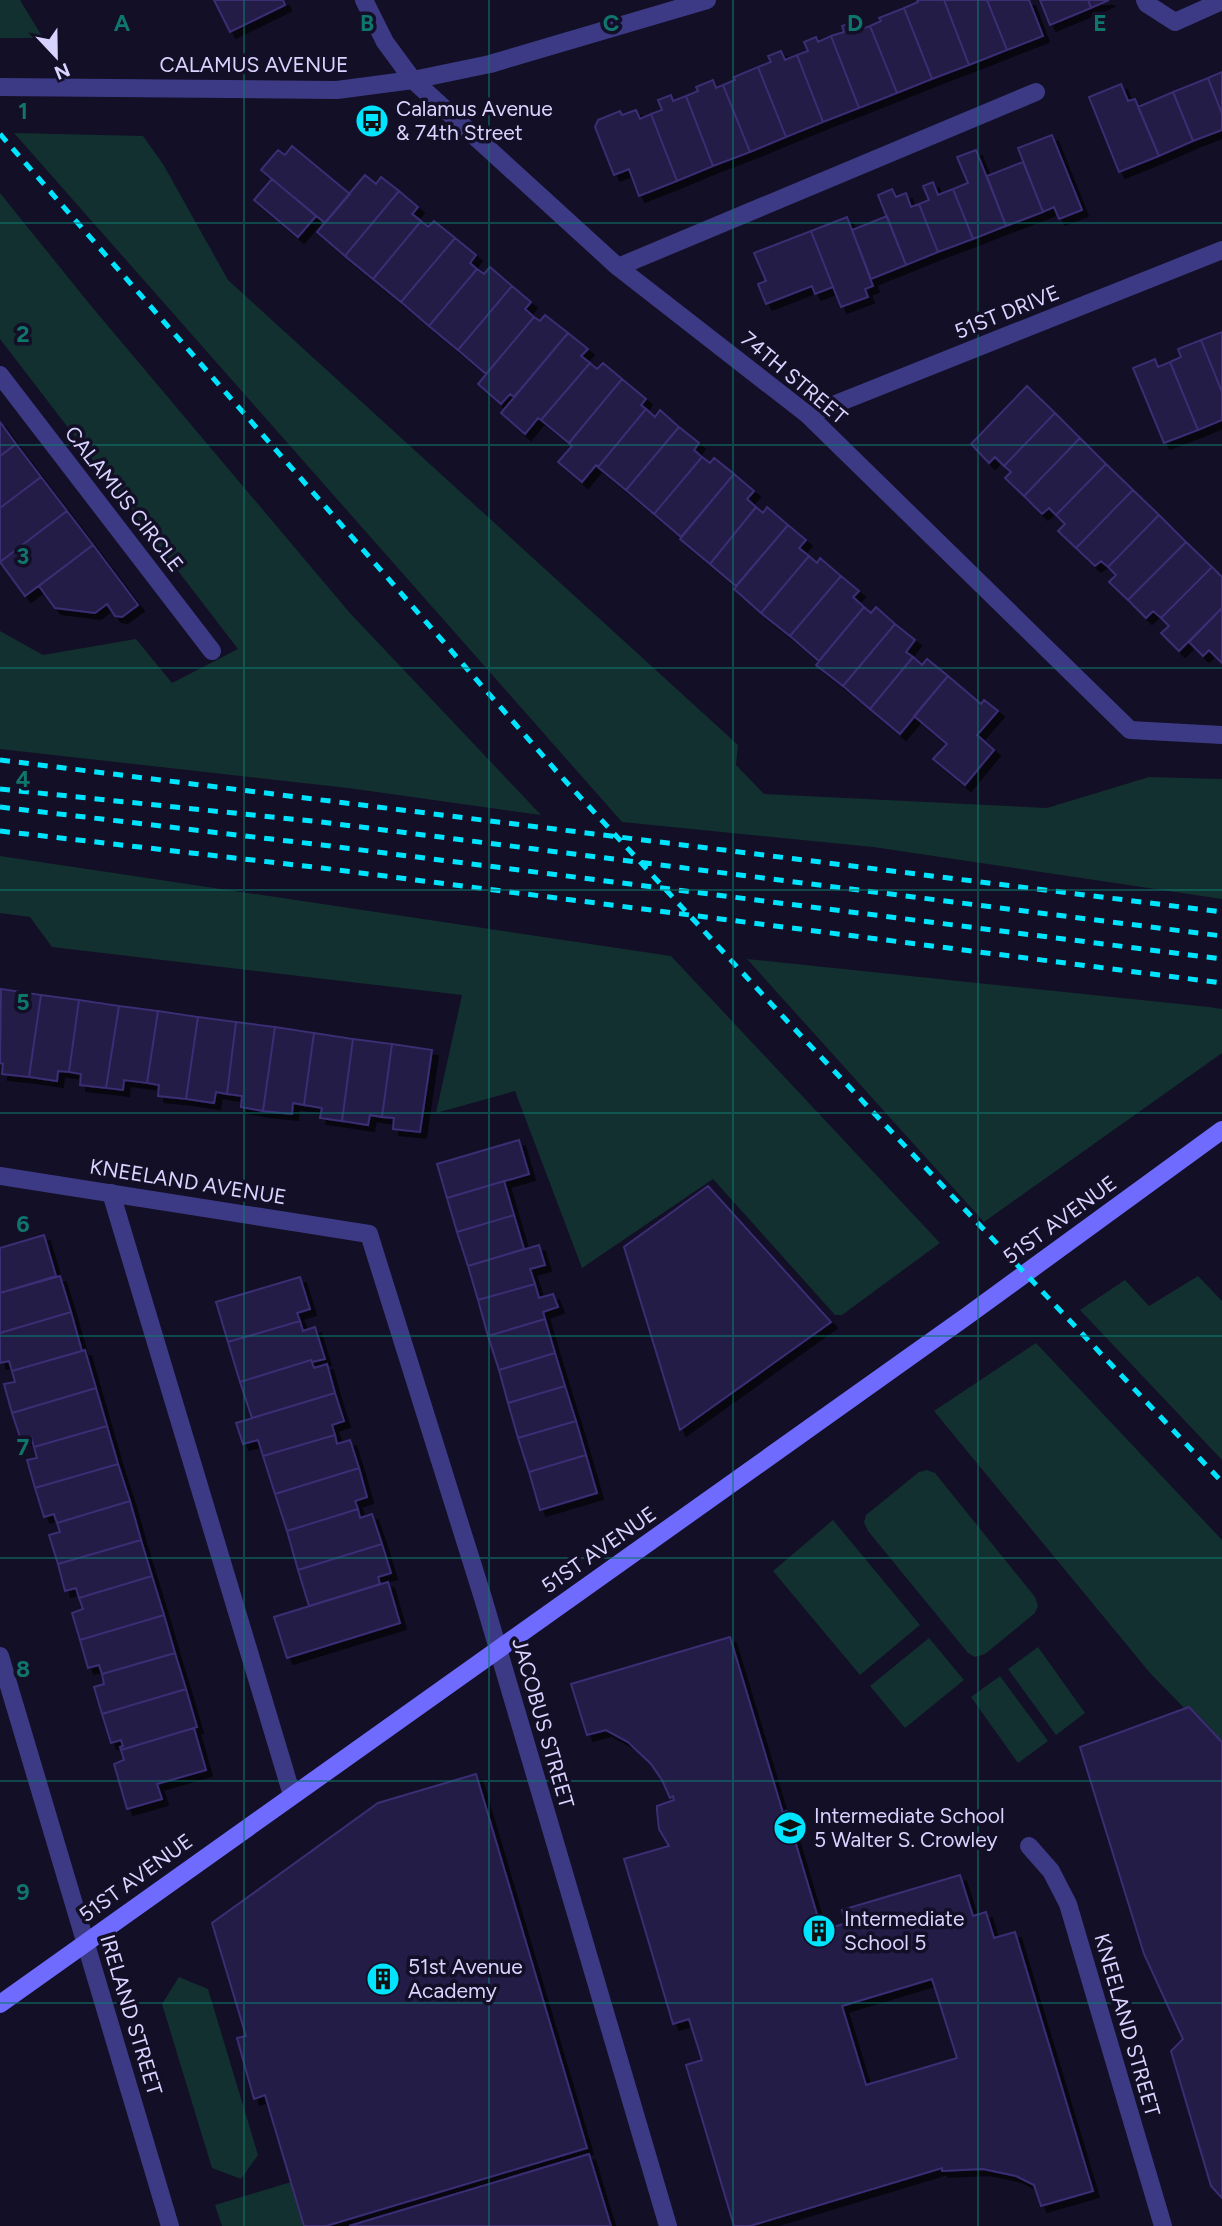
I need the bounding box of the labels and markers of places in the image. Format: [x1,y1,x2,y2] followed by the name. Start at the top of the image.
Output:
[396,96,553,145] place label: Calamus Avenue & 74th Street
[353,102,391,140] bus stop icon: Calamus Avenue & 74th Street
[814,1803,1005,1852] place label: Intermediate School 5 Walter S. Crowley
[771,1809,809,1847] school or university icon: Intermediate School 5 Walter S. Crowley
[844,1906,964,1955] place label: Intermediate School 5
[800,1912,838,1950] building icon: Intermediate School 5
[408,1954,523,2003] place label: 51st Avenue Academy
[364,1960,402,1998] building icon: 51st Avenue Academy

